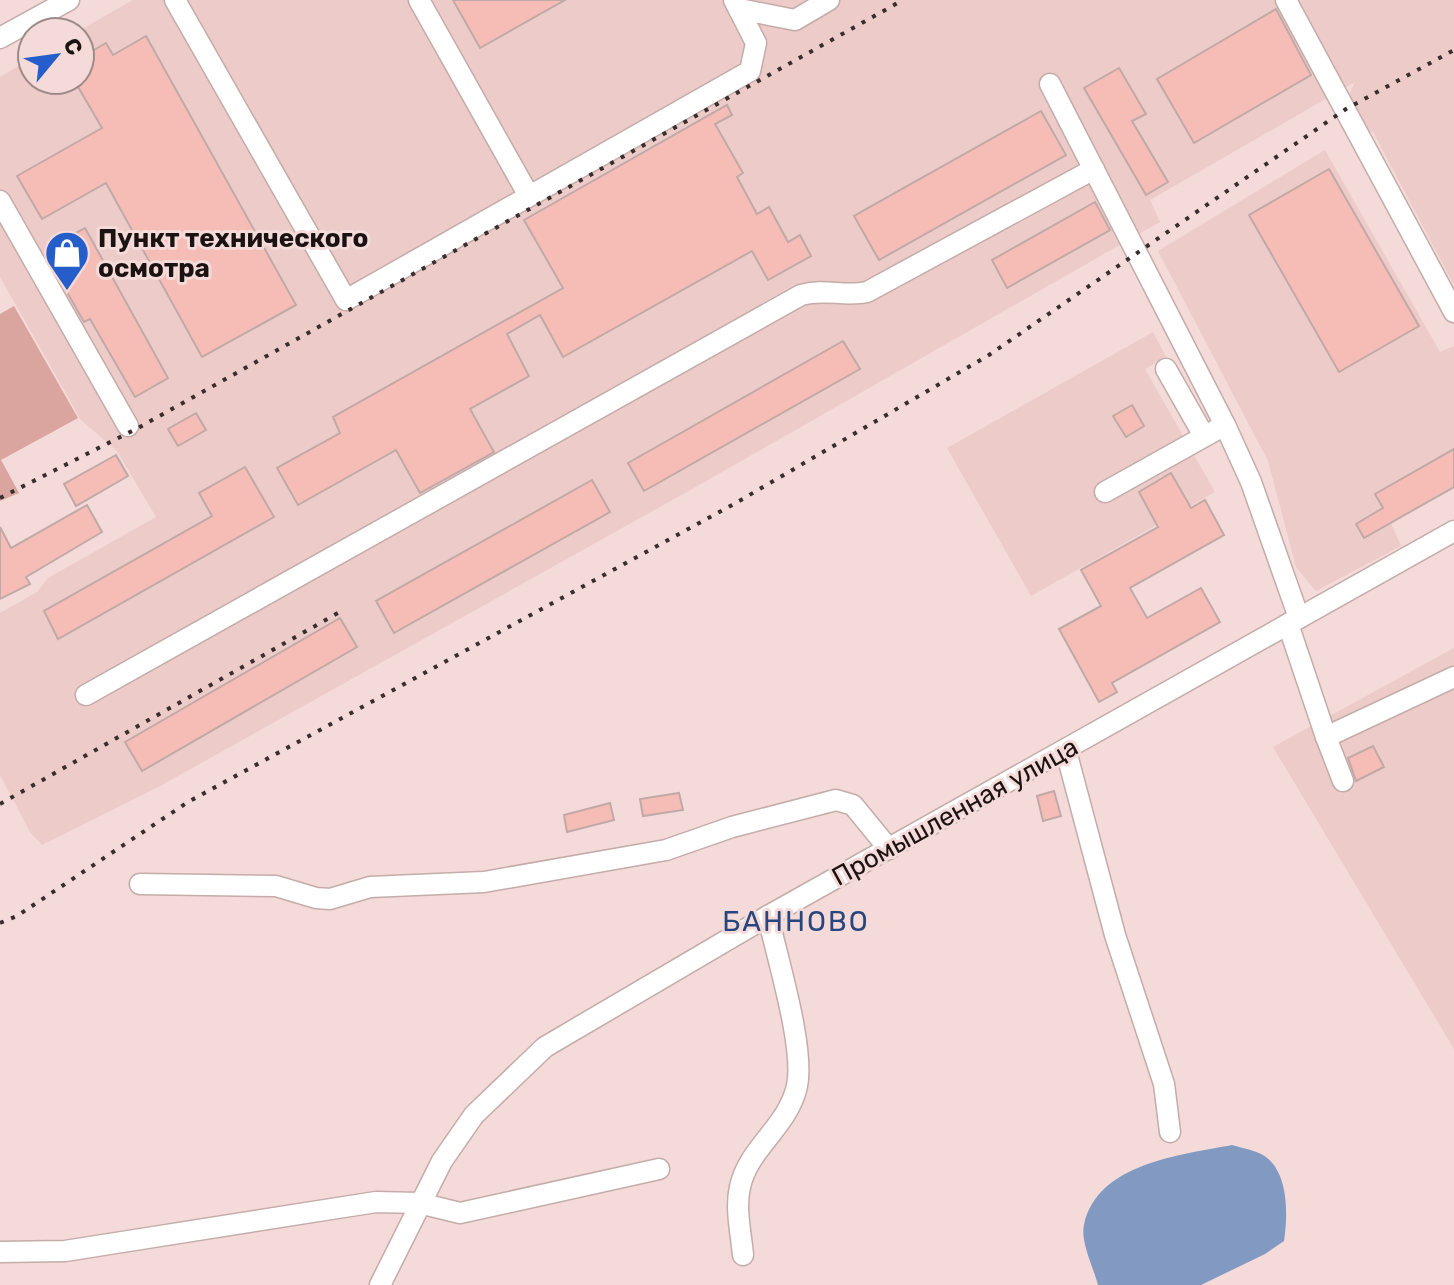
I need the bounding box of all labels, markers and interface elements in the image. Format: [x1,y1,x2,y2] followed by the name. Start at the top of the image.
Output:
[16,16,96,96] north arrow
[58,33,89,60] text: С
[98,223,368,284] place label: Пункт технического осмотра
[43,229,91,292] shop icon: Пункт технического осмотра
[827,731,1083,893] street label: Промышленная улица
[722,905,870,938] district label: БАННОВО

